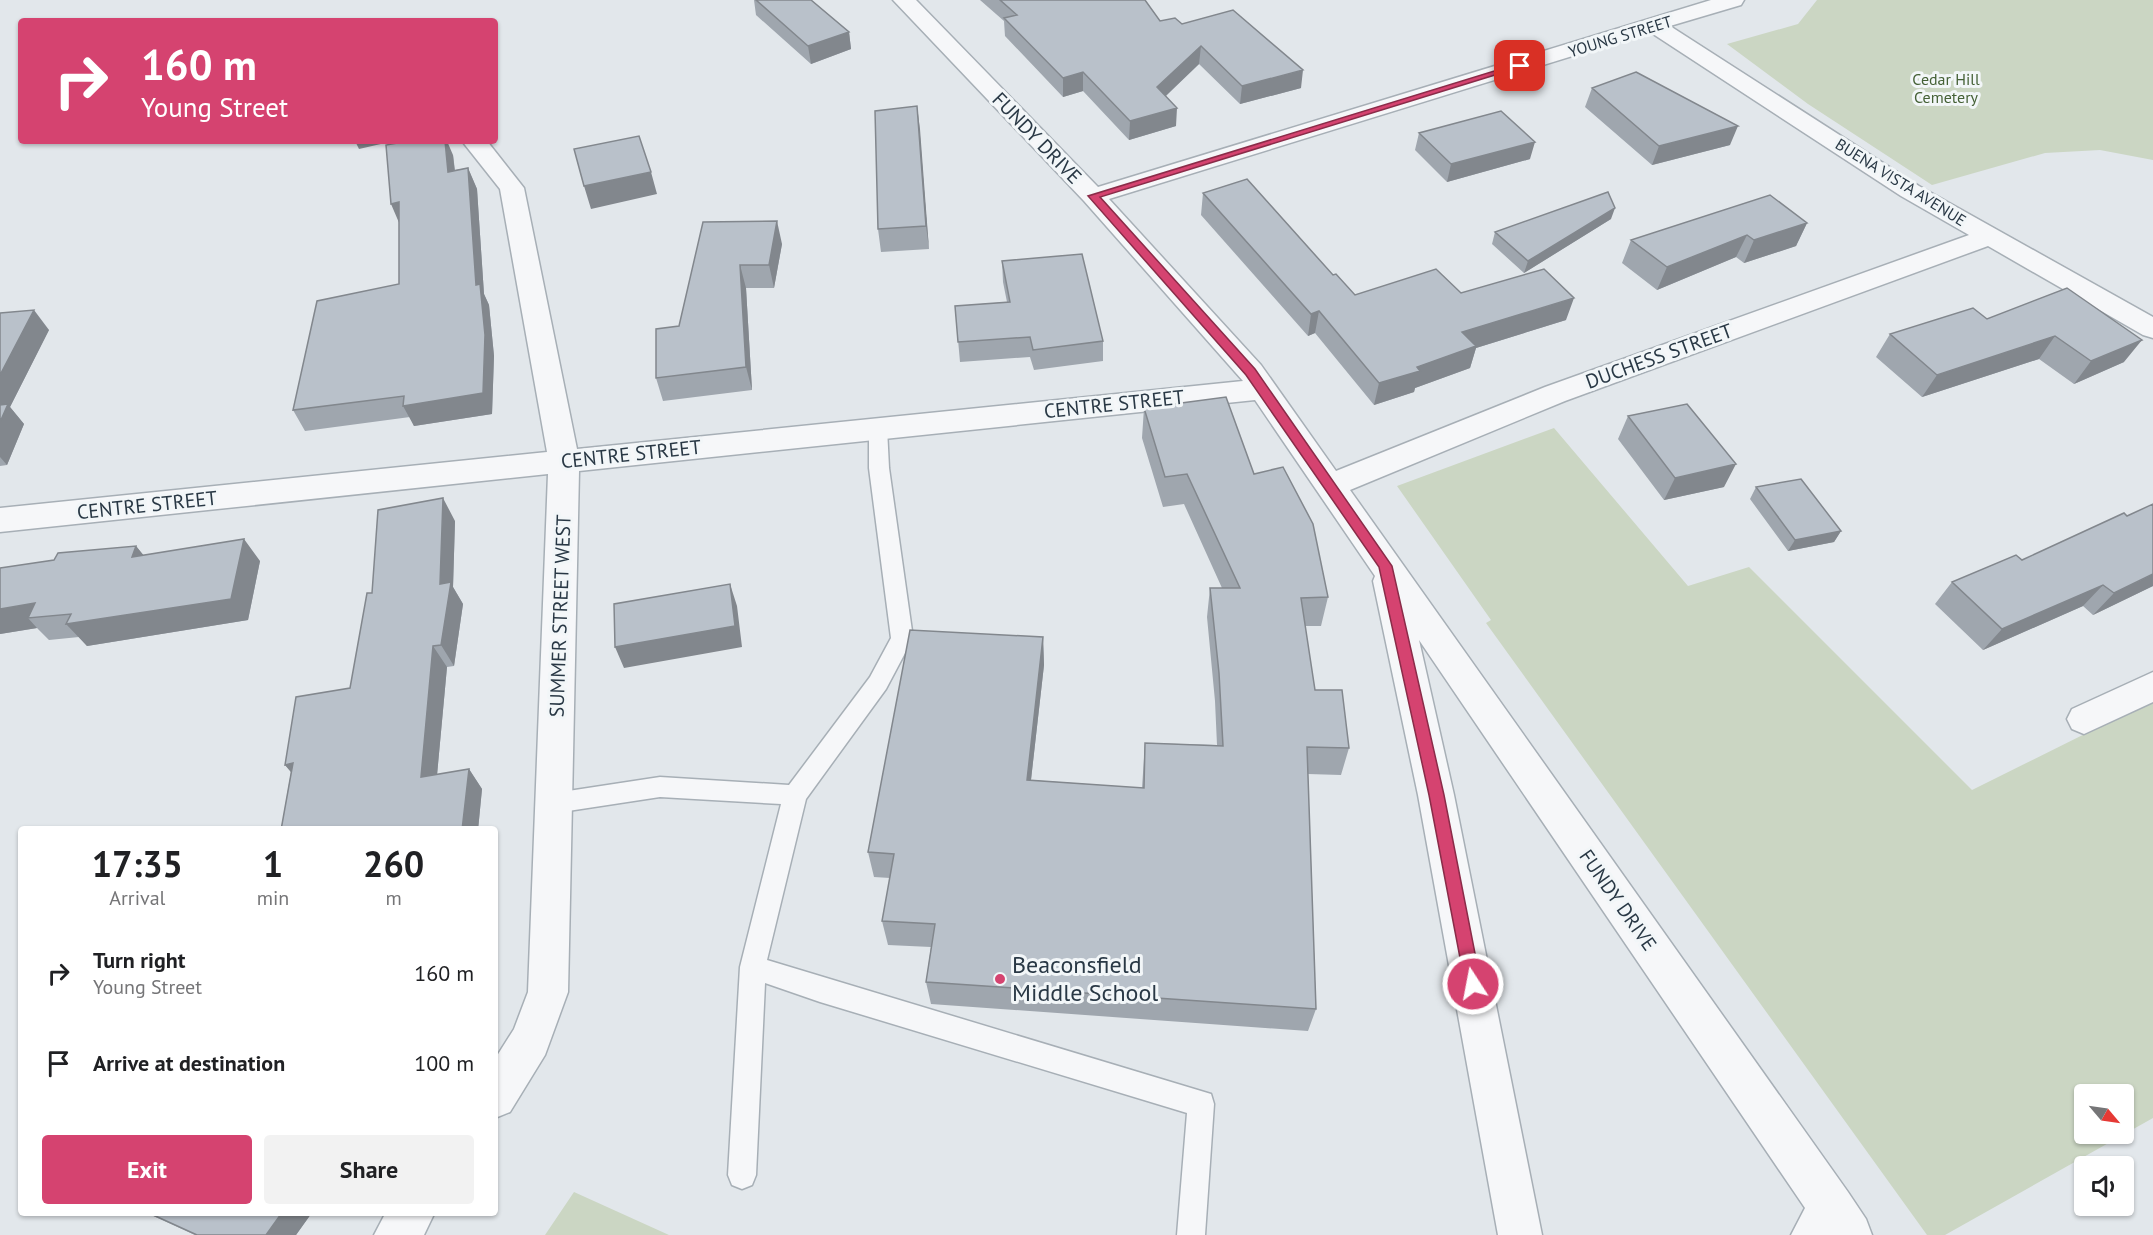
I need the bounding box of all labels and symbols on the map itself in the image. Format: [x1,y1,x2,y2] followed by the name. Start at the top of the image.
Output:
[1566,11,1674,61] street label: YOUNG STREET
[1494,40,1545,91] pin
[1912,69,1980,107] park label: Cedar Hill Cemetery
[987,87,1087,189] street label: FUNDY DRIVE
[1832,134,1970,230] street label: BUENA VISTA AVENUE
[1582,317,1736,395] street label: DUCHESS STREET
[1043,384,1185,424] street label: CENTRE STREET
[560,434,702,474] street label: CENTRE STREET
[76,485,218,525] street label: CENTRE STREET
[543,514,577,718] street label: SUMMER STREET WEST
[1574,844,1662,956] street label: FUNDY DRIVE
[1012,949,1158,1008] place label: Beaconsfield Middle School
[1441,952,1505,1016] position arrow
[993,972,1007,986] marker: Beaconsfield Middle School
[2074,1084,2134,1144] north arrow

